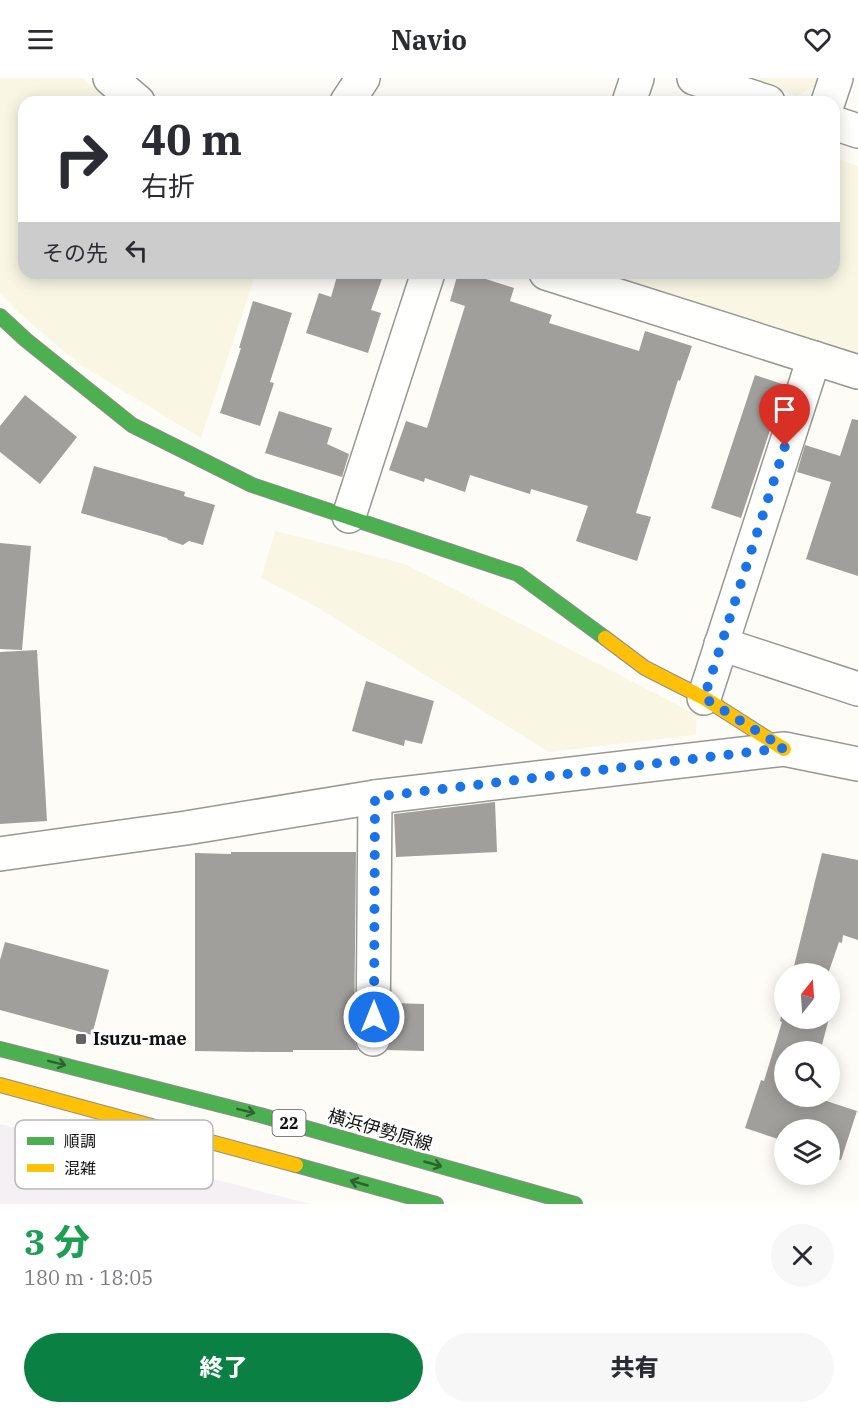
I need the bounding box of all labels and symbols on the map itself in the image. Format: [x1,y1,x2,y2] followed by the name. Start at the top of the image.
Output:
[759,384,810,446] pin
[774,963,840,1029] north arrow
[342,985,406,1049] position arrow
[93,1027,187,1050] place label: Isuzu-mae
[74,1032,88,1046] marker: Isuzu-mae
[47,1058,66,1070] one-way arrow
[325,1104,435,1155] street label: 横浜伊勢原線
[236,1106,255,1118] one-way arrow
[272,1110,306,1136] road number: 22
[15,1120,213,1189] legend
[64,1131,96,1151] text: 順調
[64,1158,96,1178] text: 混雑
[424,1159,443,1170] one-way arrow
[350,1176,369,1188] one-way arrow

